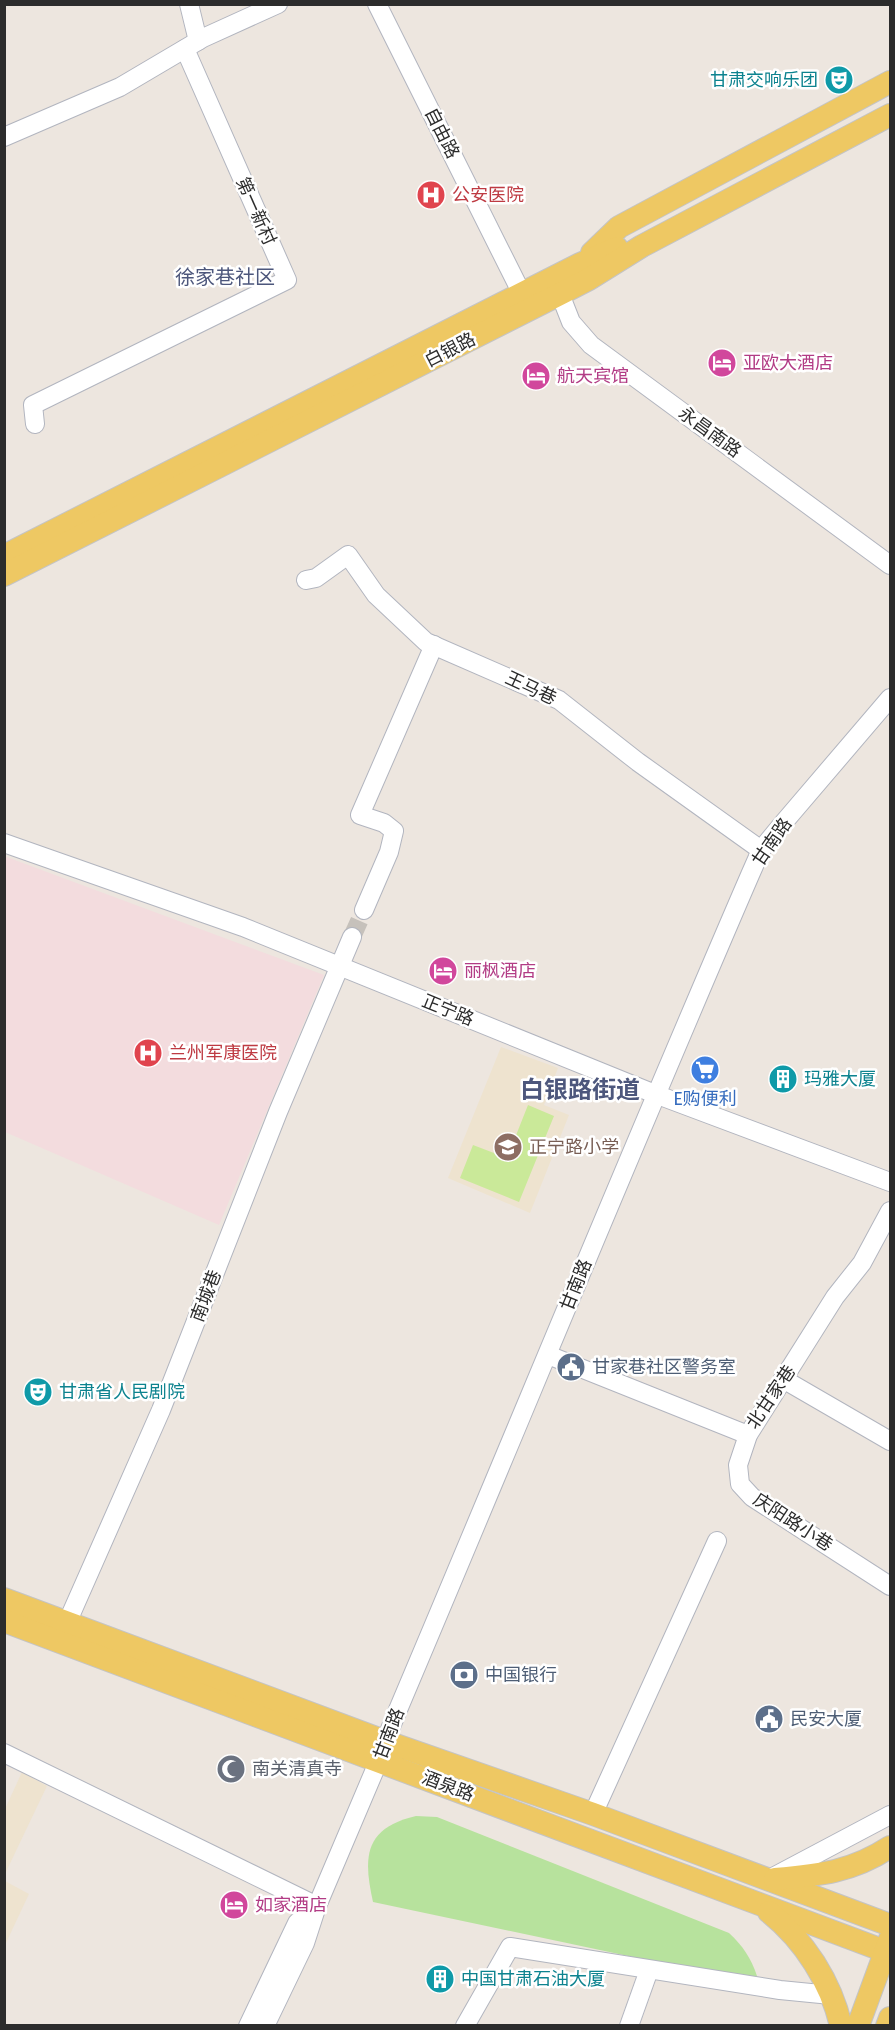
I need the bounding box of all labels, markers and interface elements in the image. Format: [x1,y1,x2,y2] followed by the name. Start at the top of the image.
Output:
[823,64,855,96] theatre icon: 甘肃交响乐团
[710,69,818,91] place label: 甘肃交响乐团
[420,104,464,162] street label: 自由路
[231,174,281,248] street label: 第一新村
[415,179,447,211] hospital icon: 公安医院
[452,184,524,206] place label: 公安医院
[175,265,275,289] district label: 徐家巷社区
[421,328,479,372] street label: 白银路
[706,347,738,379] hotel icon: 亚欧大酒店
[743,352,833,374] place label: 亚欧大酒店
[520,360,552,392] hotel icon: 航天宾馆
[557,365,629,387] place label: 航天宾馆
[674,402,746,462] street label: 永昌南路
[502,667,560,709] street label: 王马巷
[748,814,796,870] street label: 甘南路
[427,955,459,987] hotel icon: 丽枫酒店
[464,960,536,982] place label: 丽枫酒店
[419,990,477,1030] street label: 正宁路
[132,1037,164,1069] hospital icon: 兰州军康医院
[169,1042,277,1064] place label: 兰州军康医院
[689,1054,721,1086] supermarket icon: E购便利
[767,1063,799,1095] building icon: 玛雅大厦
[804,1068,876,1090] place label: 玛雅大厦
[520,1076,640,1104] district label: 白银路街道
[673,1088,737,1110] place label: E购便利
[492,1131,524,1163] school or university icon: 正宁路小学
[529,1136,619,1158] place label: 正宁路小学
[556,1256,596,1314] street label: 甘南路
[186,1267,226,1325] street label: 南城巷
[555,1351,587,1383] public building icon: 甘家巷社区警务室
[592,1356,736,1378] place label: 甘家巷社区警务室
[742,1361,800,1433] street label: 北甘家巷
[22,1376,54,1408] theatre icon: 甘肃省人民剧院
[59,1381,185,1403] place label: 甘肃省人民剧院
[749,1488,837,1556] street label: 庆阳路小巷
[448,1659,480,1691] bank icon: 中国银行
[485,1664,557,1686] place label: 中国银行
[753,1703,785,1735] public building icon: 民安大厦
[369,1705,409,1763] street label: 甘南路
[790,1708,862,1730] place label: 民安大厦
[215,1753,247,1785] mosque icon: 南关清真寺
[252,1758,342,1780] place label: 南关清真寺
[419,1766,477,1806] street label: 酒泉路
[218,1889,250,1921] hotel icon: 如家酒店
[255,1894,327,1916] place label: 如家酒店
[424,1963,456,1995] building icon: 中国甘肃石油大厦
[461,1968,605,1990] place label: 中国甘肃石油大厦

